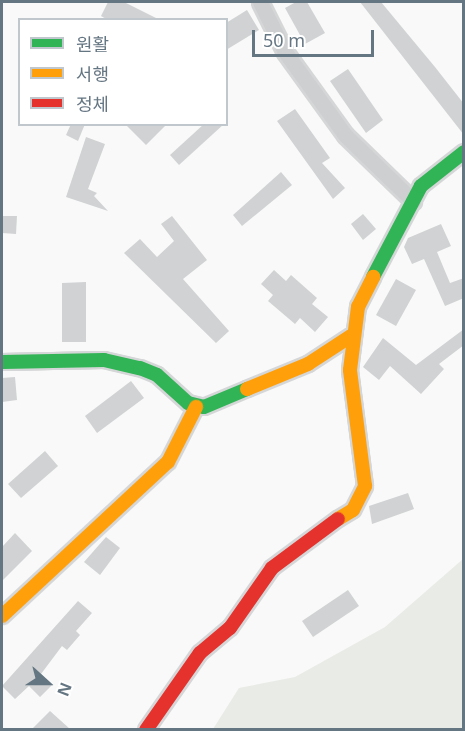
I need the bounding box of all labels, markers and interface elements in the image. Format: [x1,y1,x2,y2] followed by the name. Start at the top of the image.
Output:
[18,18,228,126] legend
[255,18,376,56] scale bar
[263,28,305,52] text: 50 m
[76,32,109,56] text: 원활
[76,62,109,86] text: 서행
[76,92,109,116] text: 정체
[18,653,78,713] north arrow
[52,679,77,699] text: N

